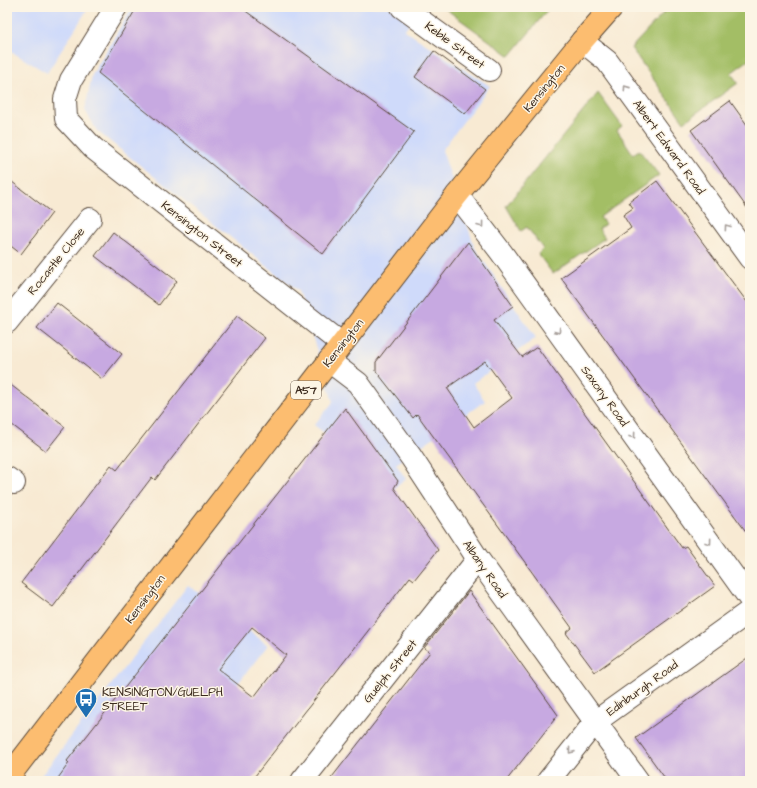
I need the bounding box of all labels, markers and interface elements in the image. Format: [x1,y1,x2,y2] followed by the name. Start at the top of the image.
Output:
[421,18,488,73] street label: Keble Street
[520,61,570,117] street label: Kensington
[624,85,631,92] one-way arrow
[628,96,709,198] street label: Albert Edward Road
[157,197,246,273] street label: Kensington Street
[476,221,483,228] one-way arrow
[24,223,89,299] street label: Rocastle Close
[725,224,732,231] one-way arrow
[319,315,369,372] street label: Kensington
[553,326,560,333] one-way arrow
[576,363,632,431] street label: Saxony Road
[291,381,321,399] road number: A57
[628,432,635,439] one-way arrow
[457,537,511,602] street label: Albany Road
[704,538,712,545] one-way arrow
[121,571,170,628] street label: Kensington
[359,636,421,707] street label: Guelph Street
[603,657,682,721] street label: Edinburgh Road
[102,684,223,715] place label: KENSINGTON/GUELPH STREET
[73,686,99,719] bus stop icon: KENSINGTON/GUELPH STREET
[569,747,576,754] one-way arrow

